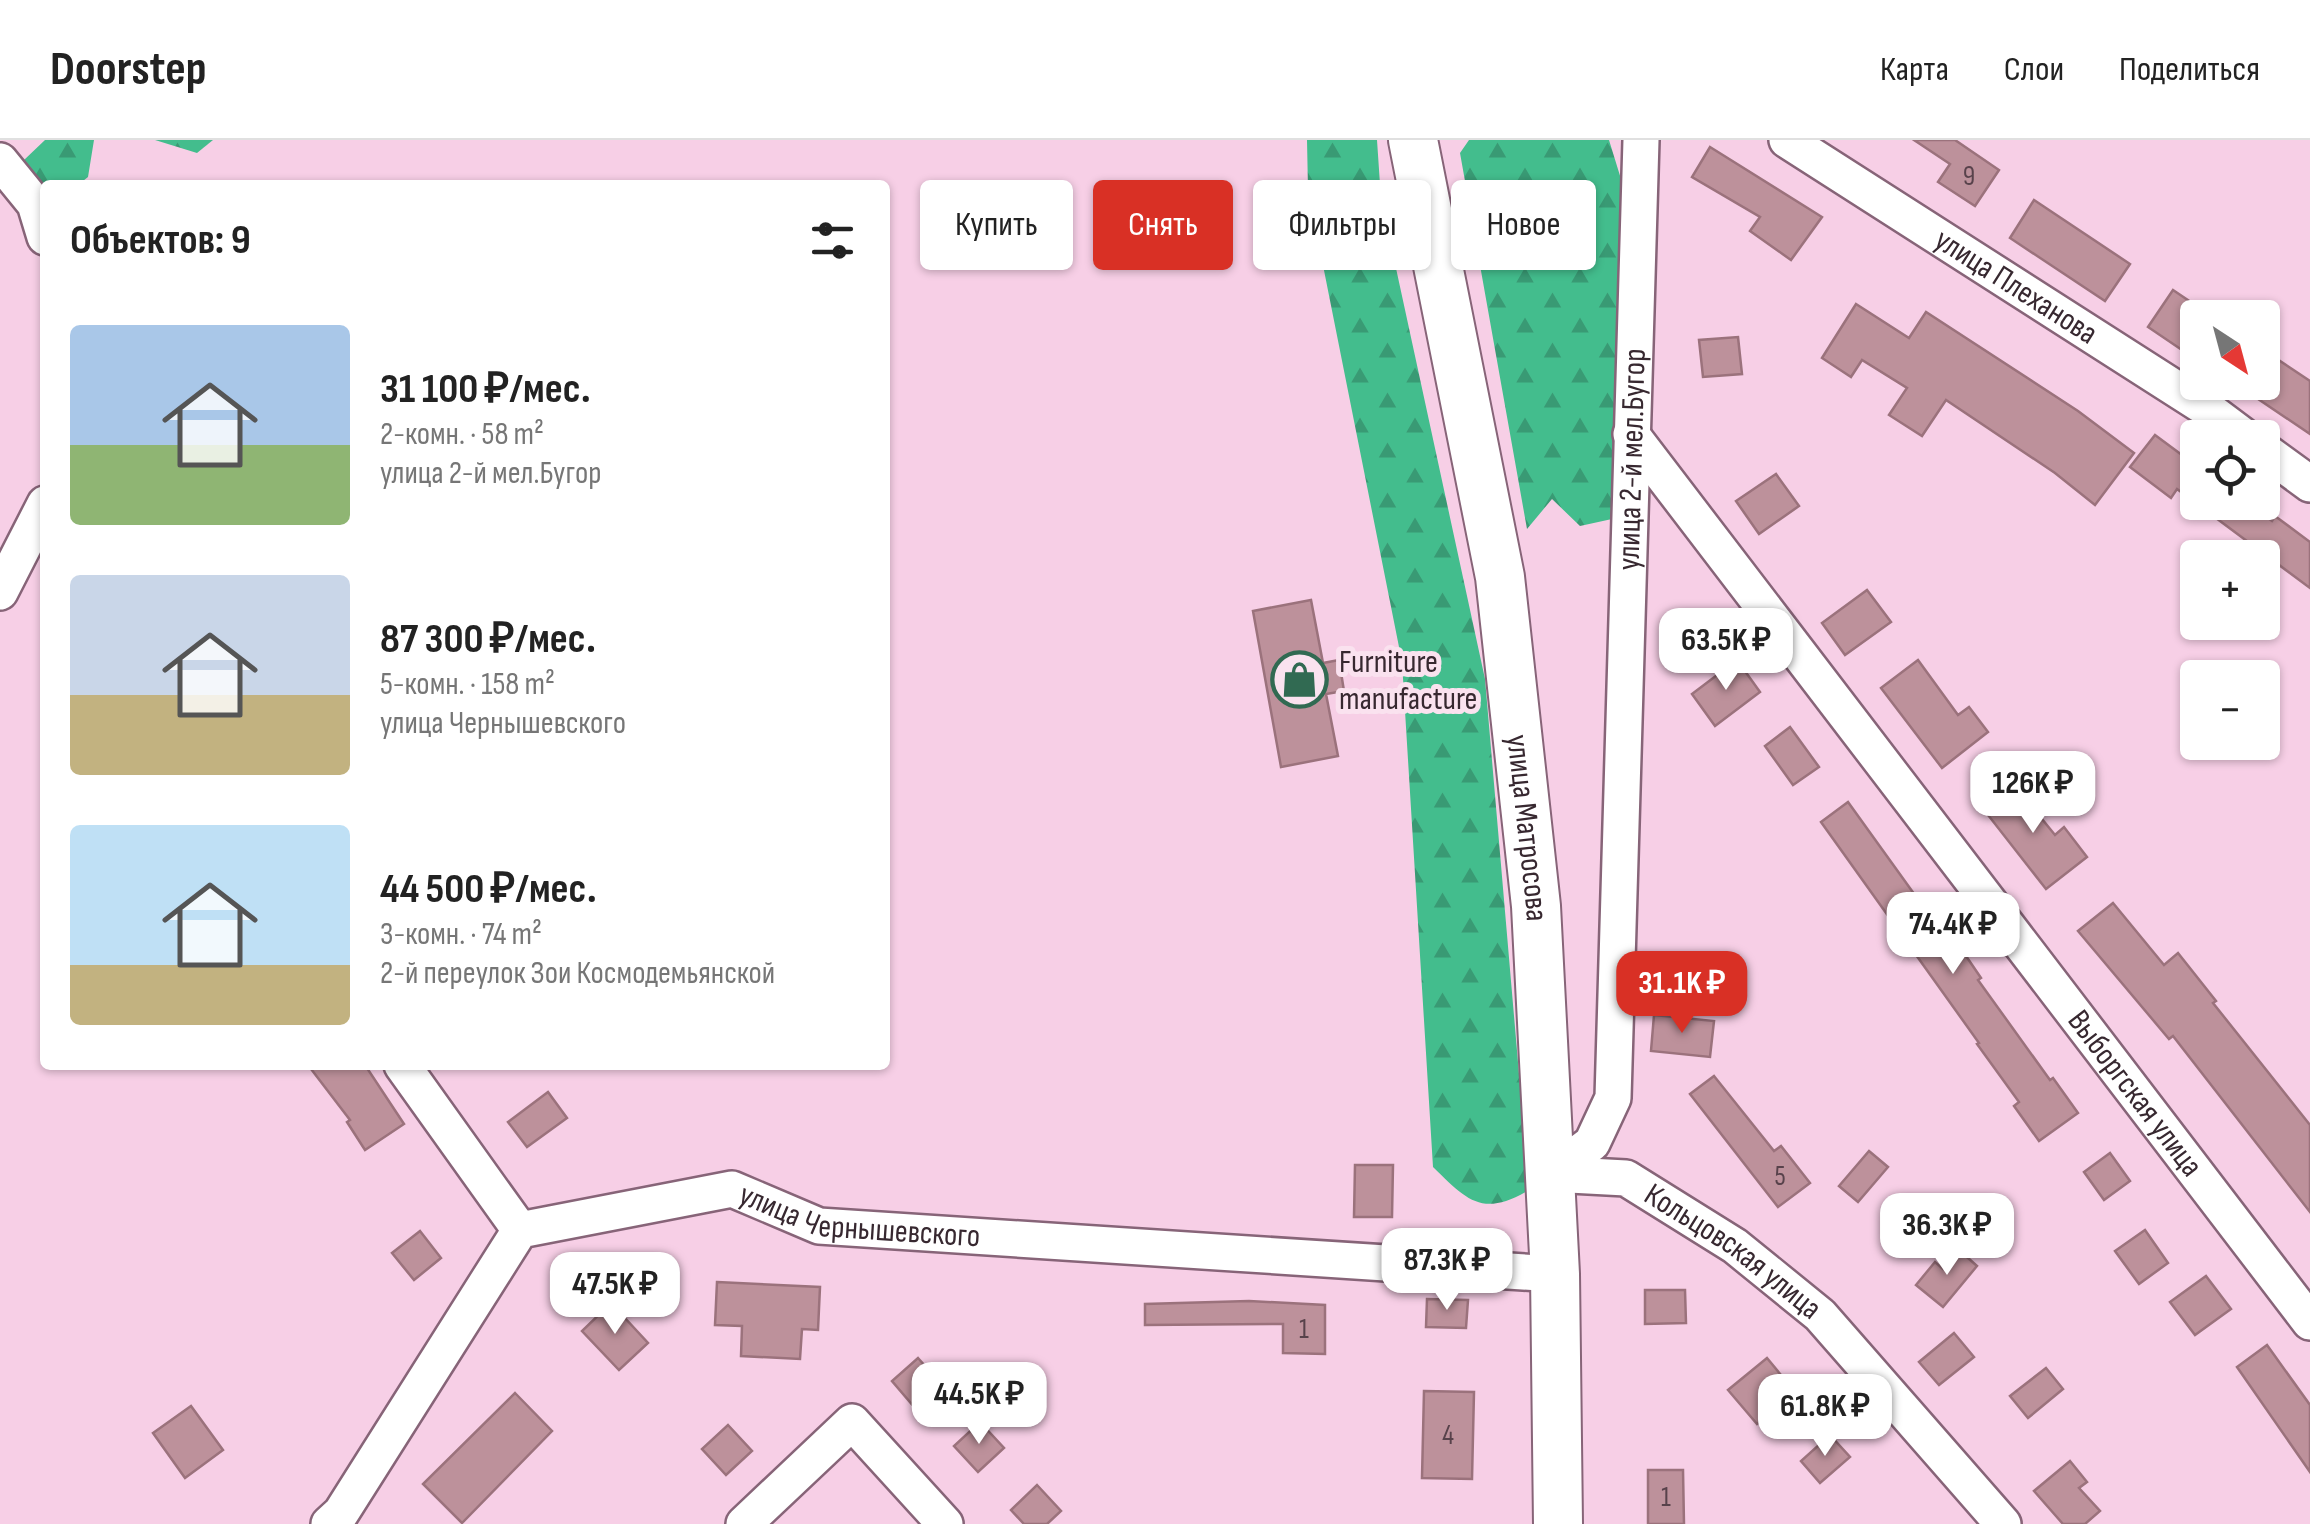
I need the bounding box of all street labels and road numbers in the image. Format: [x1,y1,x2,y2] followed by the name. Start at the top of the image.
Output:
[1928,220,2105,353] street label: улица Плеханова
[1609,348,1654,571] street label: улица 2-й мел.Бугор
[1498,733,1556,922] street label: улица Матросова
[2059,1002,2211,1184] street label: Выборгская улица
[733,1175,981,1256] street label: улица Чернышевского
[1637,1175,1830,1328] street label: Кольцовская улица

